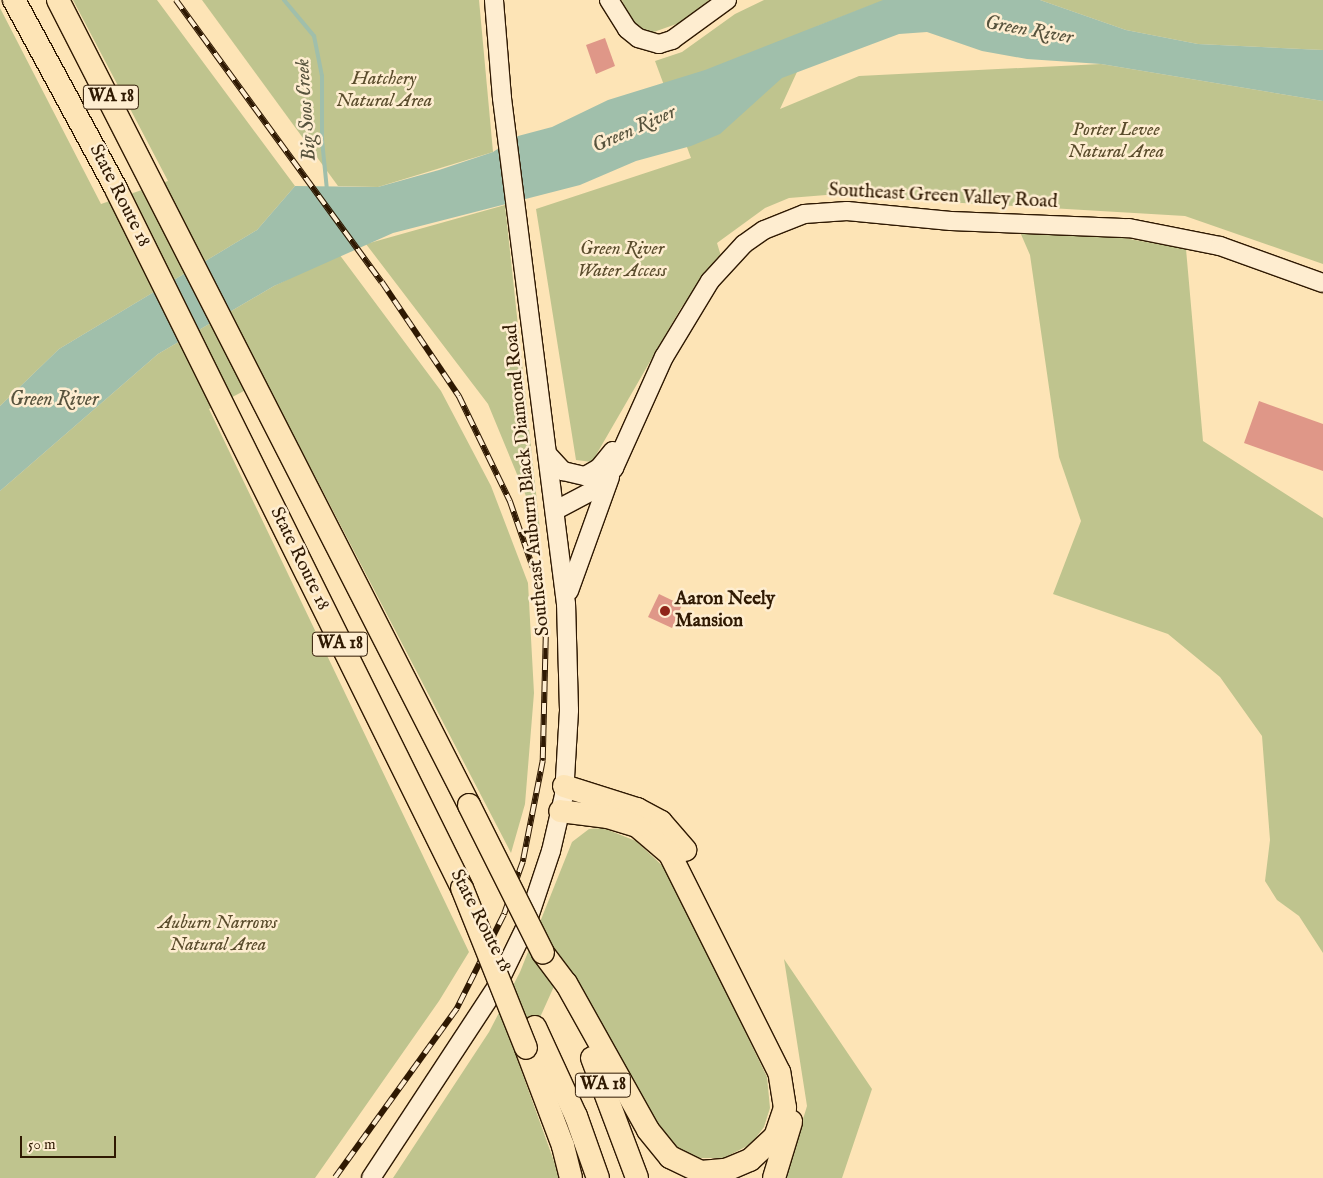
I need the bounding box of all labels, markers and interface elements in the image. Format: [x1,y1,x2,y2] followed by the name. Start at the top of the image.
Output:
[983,10,1075,50] water label: Green River
[290,58,322,162] water label: Big Soos Creek
[336,69,432,113] park label: Hatchery Natural Area
[82,81,140,112] road number: WA 18
[588,100,680,158] water label: Green River
[1068,120,1164,164] park label: Porter Levee Natural Area
[83,141,155,251] street label: State Route 18
[828,180,1058,214] street label: Southeast Green Valley Road
[577,239,667,283] park label: Green River Water Access
[500,323,556,637] street label: Southeast Auburn Black Diamond Road
[9,387,99,411] water label: Green River
[264,504,334,614] street label: State Route 18
[675,589,775,633] place label: Aaron Neely Mansion
[659,605,671,617] marker: Aaron Neely Mansion
[311,629,369,660] road number: WA 18
[444,866,516,976] street label: State Route 18
[158,913,278,957] park label: Auburn Narrows Natural Area
[574,1070,632,1100] road number: WA 18
[22,1126,119,1158] scale bar
[28,1135,56,1154] text: 50 m

